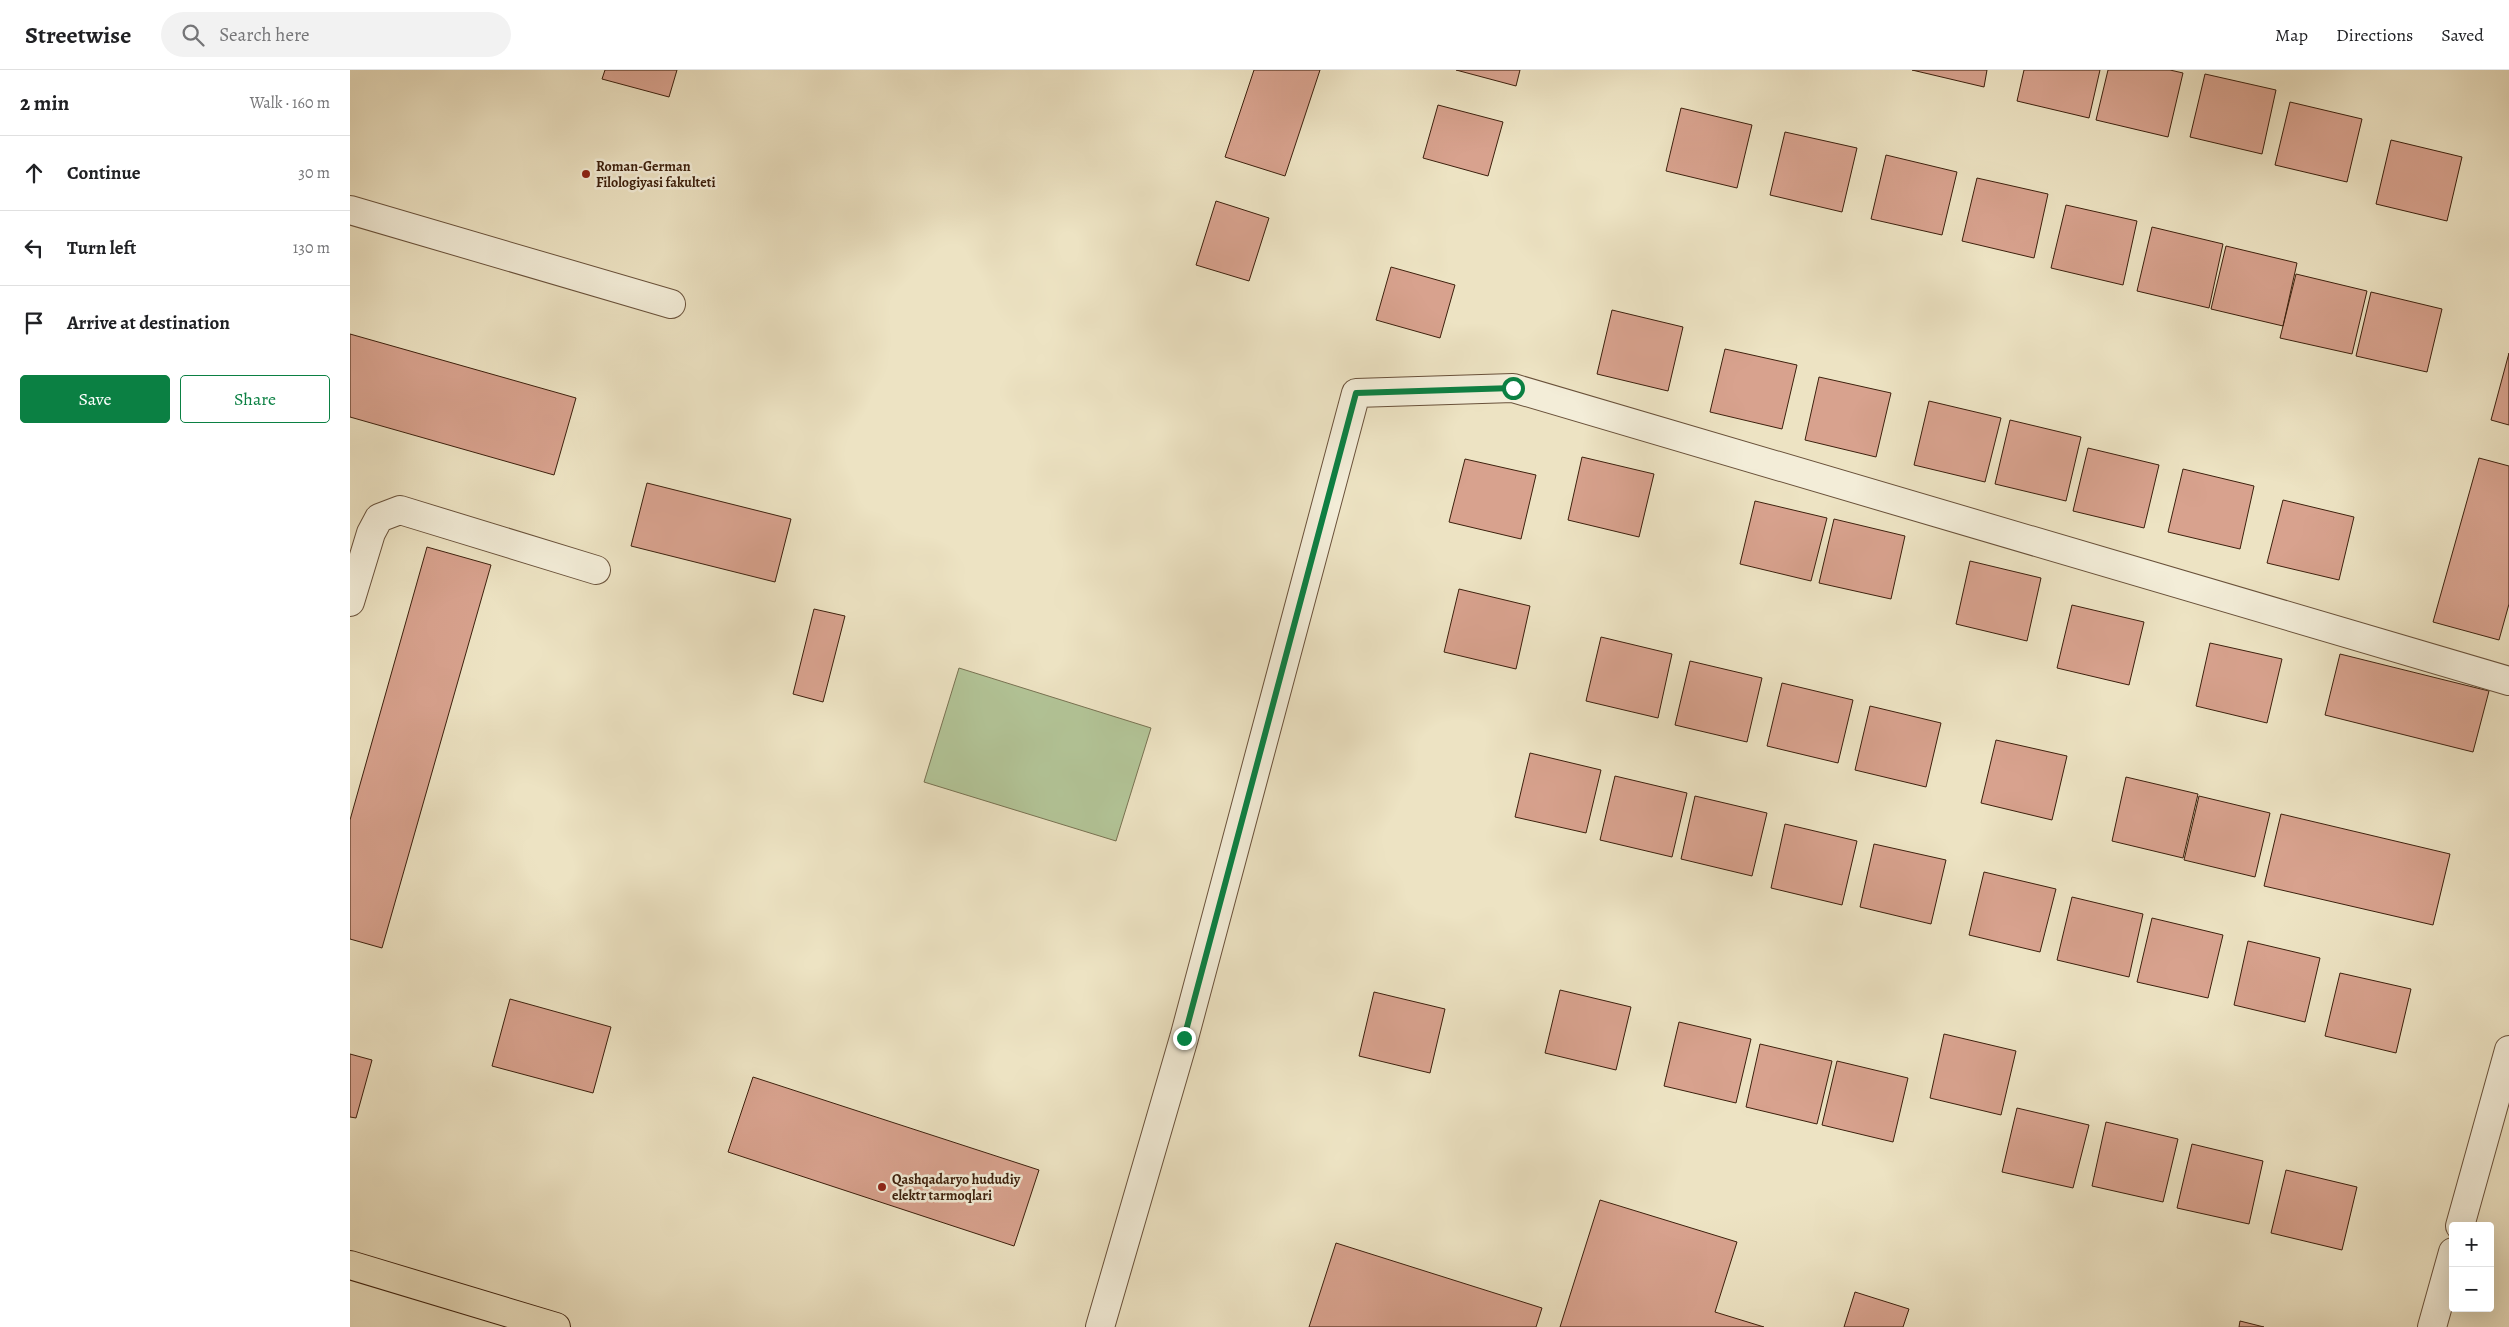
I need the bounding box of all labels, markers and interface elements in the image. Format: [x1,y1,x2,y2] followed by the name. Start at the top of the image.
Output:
[161,12,511,57] search box
[25,19,131,51] text: Streetwise
[179,21,207,49] icon: search
[219,22,310,48] text: Search here
[2275,23,2308,47] text: Map
[2336,23,2413,47] text: Directions
[2441,23,2484,47] text: Saved
[20,89,69,117] text: 2 min
[250,92,330,114] text: Walk · 160 m
[596,157,715,192] place label: Roman-German Filologiyasi fakulteti
[20,159,48,187] icon: ahead
[67,160,141,186] text: Continue
[298,162,330,184] text: 30 m
[580,168,592,180] marker: Roman-German Filologiyasi fakulteti
[20,234,48,262] icon: left
[67,235,136,261] text: Turn left
[293,237,330,259] text: 130 m
[20,309,48,337] icon: arrive
[67,310,230,336] text: Arrive at destination
[20,375,170,423] button: Save
[180,375,330,423] button: Share
[1502,377,1525,400] route start
[1173,1027,1196,1050] route end
[892,1170,1021,1205] place label: Qashqadaryo hududiy elektr tarmoqlari
[876,1181,888,1193] marker: Qashqadaryo hududiy elektr tarmoqlari
[2449,1222,2494,1312] map controls
[2449,1222,2494,1267] button: +
[2449,1267,2494,1312] button: −

